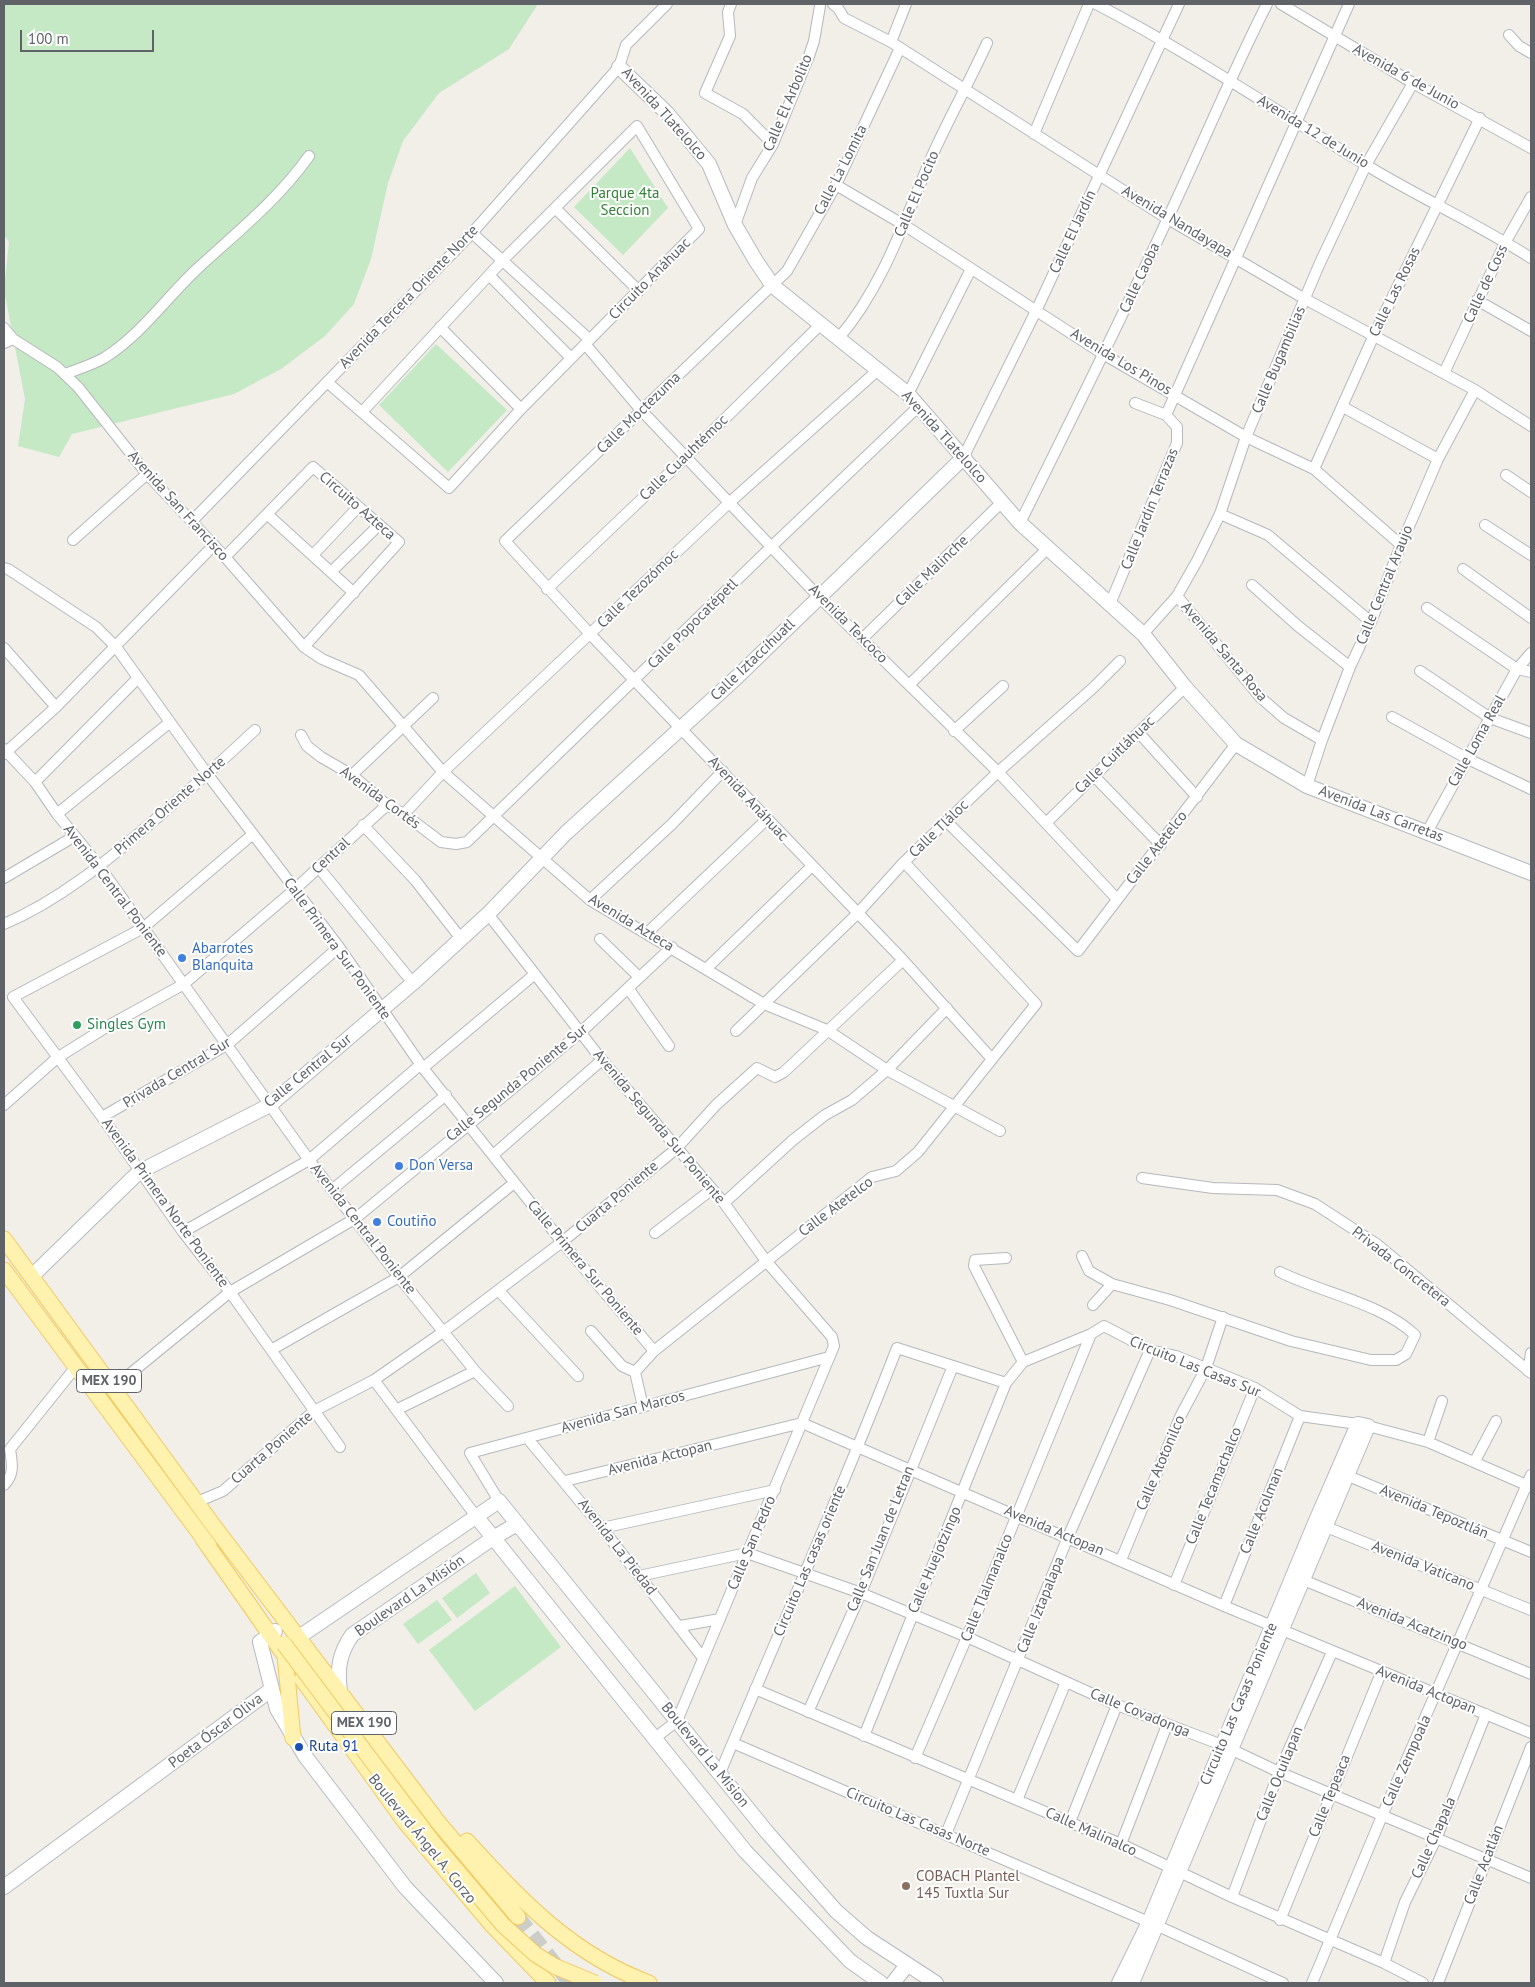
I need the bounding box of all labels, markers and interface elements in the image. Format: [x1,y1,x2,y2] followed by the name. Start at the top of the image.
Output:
[22,20,156,52] scale bar
[28,29,69,48] text: 100 m
[1349,40,1463,114] street label: Avenida 6 de Junio
[759,52,817,154] street label: Calle El Arbolito
[618,64,710,164] street label: Avenida Tlatelolco
[1254,91,1372,173] street label: Avenida 12 de Junio
[811,122,871,218] street label: Calle La Lomita
[891,148,943,240] street label: Calle El Pocito
[1118,182,1236,262] street label: Avenida Nandayapa
[591,185,659,220] park label: Parque 4ta Seccion
[1046,188,1100,276] street label: Calle El Jardín
[336,222,482,372] street label: Avenida Tercera Oriente Norte
[605,234,695,324] street label: Circuito Anáhuac
[1116,240,1164,316] street label: Calle Caoba
[1460,242,1512,326] street label: Calle de Coss
[1366,244,1424,340] street label: Calle Las Rosas
[1248,304,1310,416] street label: Calle Bugambilias
[1067,325,1175,399] street label: Avenida Los Pinos
[593,368,685,458] street label: Calle Moctezuma
[898,387,990,487] street label: Avenida Tlatelolco
[636,411,732,505] street label: Calle Cuauhtémoc
[1117,446,1183,572] street label: Calle Jardín Terrazas
[124,447,232,565] street label: Avenida San Francisco
[315,468,399,544] street label: Circuito Azteca
[1353,523,1417,647] street label: Calle Central Araujo
[892,532,972,610] street label: Calle Malinche
[594,546,682,632] street label: Calle Tezozómoc
[644,575,742,673] street label: Calle Popocatépetl
[805,581,891,667] street label: Avenida Texcoco
[1177,598,1271,706] street label: Avenida Santa Rosa
[707,615,799,705] street label: Calle Iztaccíhuatl
[1444,692,1510,790] street label: Calle Loma Real
[1071,712,1159,798] street label: Calle Cuitláhuac
[111,753,229,859] street label: Primera Oriente Norte
[704,753,792,845] street label: Avenida Anáhuac
[336,763,424,833] street label: Avenida Cortés
[1316,782,1446,846] street label: Avenida Las Carretas
[906,796,972,862] street label: Calle Tláloc
[1123,808,1191,888] street label: Calle Atetelco
[59,821,171,961] street label: Avenida Central Poniente
[308,834,354,878] street label: Central
[279,875,395,1023] street label: Calle Primera Sur Poniente
[585,890,677,956] street label: Avenida Azteca
[192,940,253,975] place label: Abarrotes Blanquita
[176,952,188,964] marker: Abarrotes Blanquita
[87,1016,166,1034] place label: Singles Gym
[71,1019,83,1031] marker: Singles Gym
[443,1020,591,1146] street label: Calle Segunda Poniente Sur
[261,1030,355,1112] street label: Calle Central Sur
[120,1034,234,1112] street label: Privada Central Sur
[589,1046,729,1208] street label: Avenida Segunda Sur Poniente
[98,1115,232,1291] street label: Avenida Primera Norte Poniente
[409,1157,473,1175] place label: Don Versa
[572,1157,662,1237] street label: Cuarta Poniente
[306,1160,420,1298] street label: Avenida Central Poniente
[393,1160,405,1172] marker: Don Versa
[795,1173,877,1241] street label: Calle Atetelco
[523,1197,647,1339] street label: Calle Primera Sur Poniente
[387,1213,437,1231] place label: Coutiño
[371,1216,383,1228] marker: Coutiño
[1348,1223,1454,1311] street label: Privada Concretera
[1127,1332,1263,1402] street label: Circuito Las Casas Sur
[76,1370,142,1392] road number: MEX 190
[559,1387,687,1437] street label: Avenida San Marcos
[227,1408,317,1488] street label: Cuarta Poniente
[1133,1413,1189,1513] street label: Calle Atotonilco
[1182,1425,1246,1547] street label: Calle Tecamachalco
[606,1436,714,1480] street label: Avenida Actopan
[843,1463,919,1615] street label: Calle San Juan de Letran
[1237,1465,1287,1557] street label: Calle Acolman
[1377,1481,1491,1543] street label: Avenida Tepoztlán
[770,1483,850,1639] street label: Circuito Las casas oriente
[724,1493,780,1593] street label: Calle San Pedro
[574,1495,660,1599] street label: Avenida La Piedad
[1001,1502,1107,1560] street label: Avenida Actopan
[904,1504,966,1616] street label: Calle Huejotzingo
[957,1531,1017,1645] street label: Calle Tlalmanalco
[1369,1537,1477,1595] street label: Avenida Vaticano
[352,1551,468,1641] street label: Boulevard La Misión
[1013,1554,1069,1656] street label: Calle Iztapalapa
[1354,1594,1470,1654] street label: Avenida Acatzingo
[1197,1620,1281,1788] street label: Circuito Las Casas Poniente
[1373,1662,1479,1718] street label: Avenida Actopan
[1087,1685,1193,1741] street label: Calle Covadonga
[165,1690,267,1772] street label: Poeta Óscar Oliva
[657,1699,753,1811] street label: Boulevard La Mision
[332,1712,396,1735] road number: MEX 190
[1379,1712,1435,1810] street label: Calle Zempoala
[1253,1724,1307,1824] street label: Calle Ocuilapan
[309,1738,359,1756] place label: Ruta 91
[293,1741,305,1753] marker: Ruta 91
[1305,1752,1355,1840] street label: Calle Tepeaca
[364,1771,480,1907] street label: Boulevard Ángel A. Corzo
[843,1783,993,1861] street label: Circuito Las Casas Norte
[1408,1794,1460,1882] street label: Calle Chapala
[1042,1804,1140,1860] street label: Calle Malinalco
[1461,1823,1507,1907] street label: Calle Acatlán
[916,1868,1020,1903] place label: COBACH Plantel 145 Tuxtla Sur
[900,1880,912,1892] marker: COBACH Plantel 145 Tuxtla Sur

